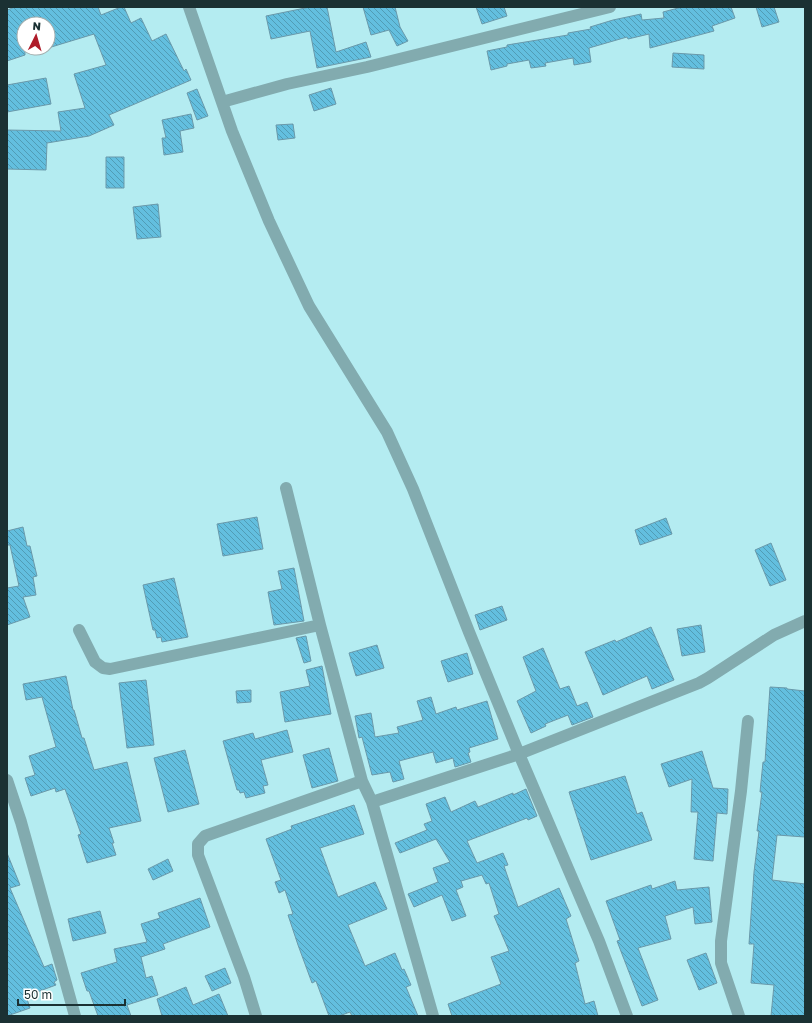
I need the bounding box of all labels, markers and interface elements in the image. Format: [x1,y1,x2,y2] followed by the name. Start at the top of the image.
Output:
[16,16,56,56] north arrow
[32,19,42,32] text: N
[18,981,125,1007] scale bar
[24,987,52,1002] text: 50 m

